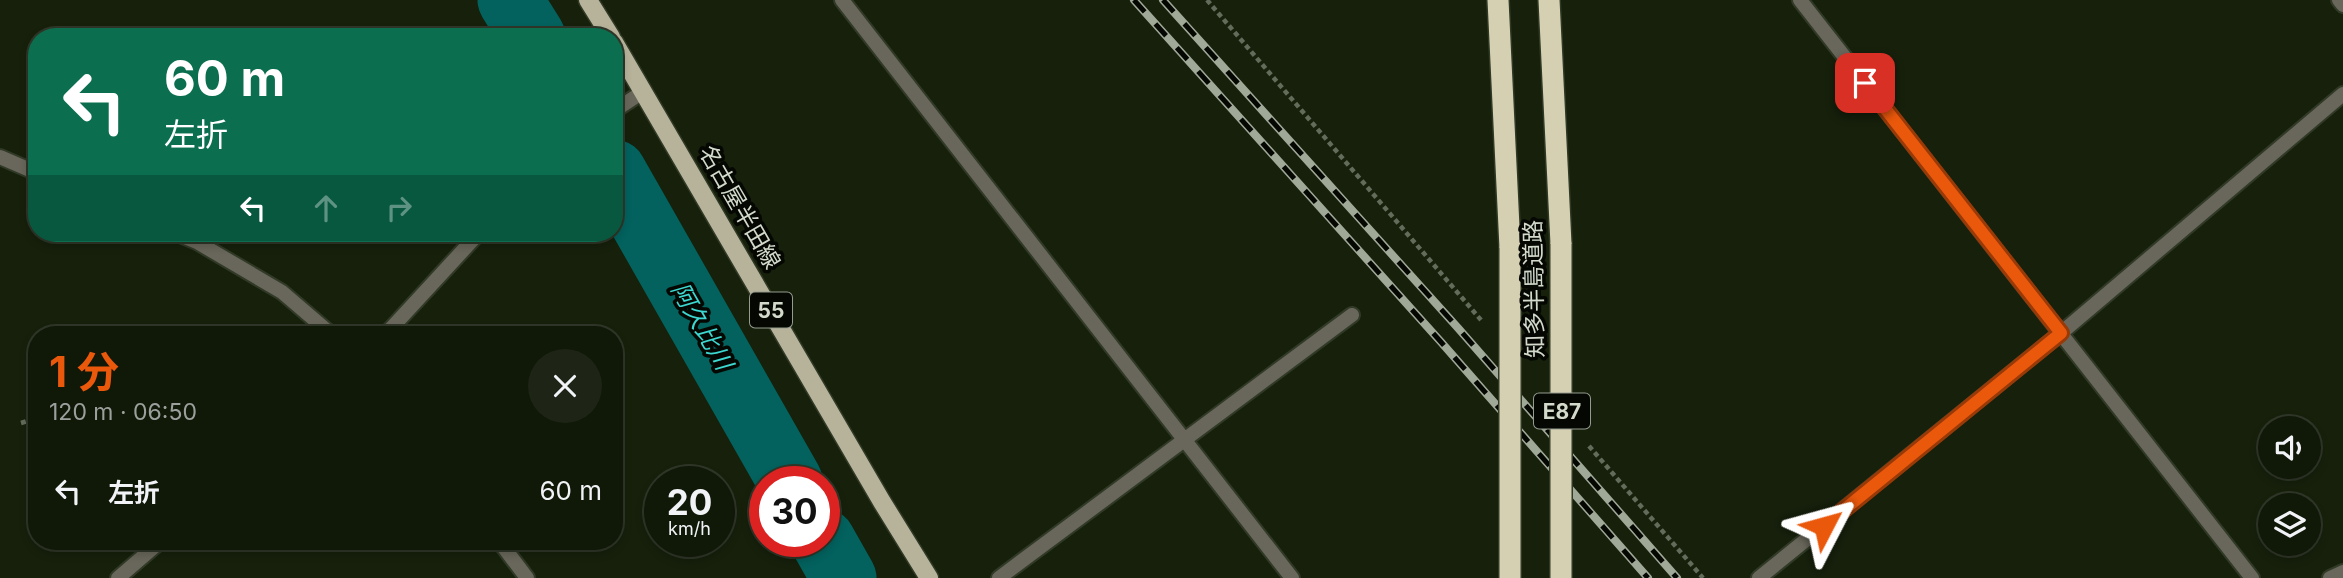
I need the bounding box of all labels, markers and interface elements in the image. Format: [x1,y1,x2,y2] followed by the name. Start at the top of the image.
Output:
[164,49,285,108] text: 60 m
[1835,53,1895,113] pin
[49,56,140,147] icon: left
[1846,64,1884,102] icon: arrive
[164,115,228,154] text: 左折
[693,140,787,274] street label: 名古屋半田線
[234,189,272,227] icon: left
[307,189,345,227] icon: ahead
[380,189,418,227] icon: right
[1519,220,1549,358] street label: 知多半島道路
[665,277,740,377] water label: 阿久比川
[750,292,792,328] road number: 55
[49,346,119,397] text: 1 分
[528,349,602,423] button: close
[1534,394,1590,428] road number: E87
[49,398,197,426] text: 120 m · 06:50
[2258,416,2321,556] map controls
[2258,416,2321,479] button: sound
[749,466,840,557] speed limit sign: 30
[49,472,87,510] icon: left
[539,475,602,506] text: 60 m
[108,477,160,508] text: 左折
[667,481,712,523] text: 20
[1787,489,1861,563] position arrow
[2258,493,2321,556] button: layers
[668,518,711,539] text: km/h

